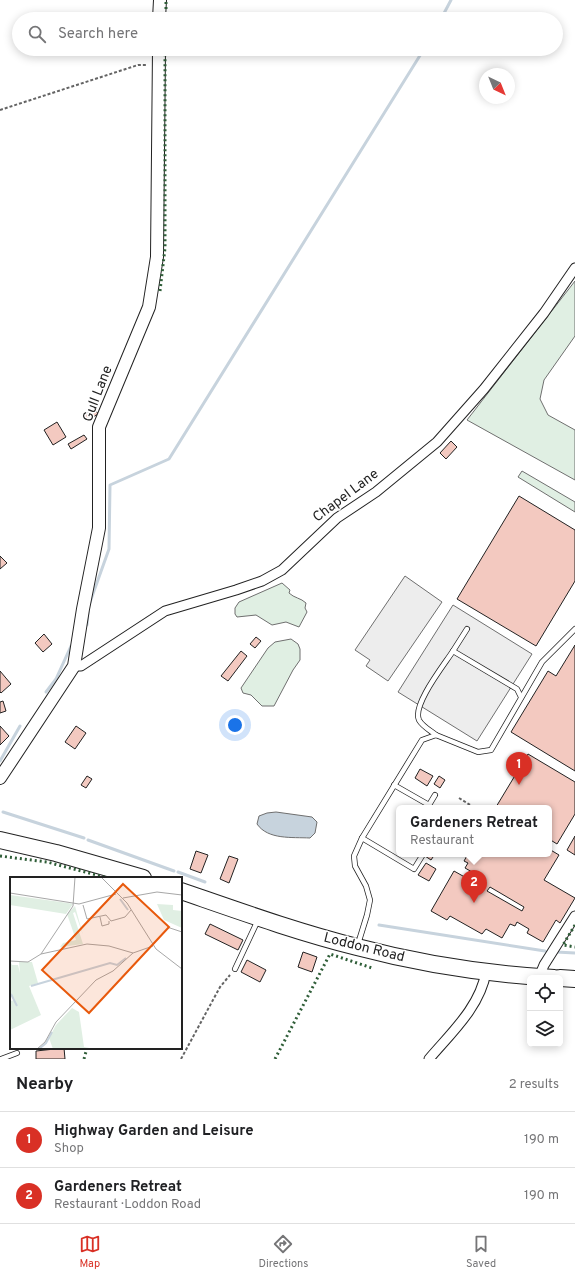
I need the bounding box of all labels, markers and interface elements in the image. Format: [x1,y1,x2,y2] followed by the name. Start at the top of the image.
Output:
[12,12,563,56] search box
[26,23,48,45] icon: search
[58,25,138,44] text: Search here
[479,68,515,104] north arrow
[79,363,117,425] street label: Gull Lane
[310,466,382,526] street label: Chapel Lane
[225,715,245,735] your location
[506,752,532,785] pin: 1
[396,805,552,857] popup
[410,814,538,833] text: Gardeners Retreat
[410,833,474,849] text: Restaurant
[461,870,487,903] pin: 2
[10,877,182,1049] inset map
[322,930,406,966] street label: Loddon Road
[527,975,563,1047] map controls
[527,975,563,1011] button: locate
[527,1011,563,1047] button: layers
[16,1074,73,1096] text: Nearby
[509,1077,559,1093] text: 2 results
[54,1122,254,1141] text: Highway Garden and Leisure
[26,1132,32,1148] text: 1
[524,1132,559,1148] text: 190 m
[54,1141,84,1157] text: Shop
[54,1178,182,1197] text: Gardeners Retreat
[25,1188,33,1204] text: 2
[524,1188,559,1204] text: 190 m
[54,1197,201,1213] text: Restaurant · Loddon Road
[79,1233,101,1271] tab: Map
[258,1233,308,1271] tab: Directions
[466,1233,496,1271] tab: Saved

